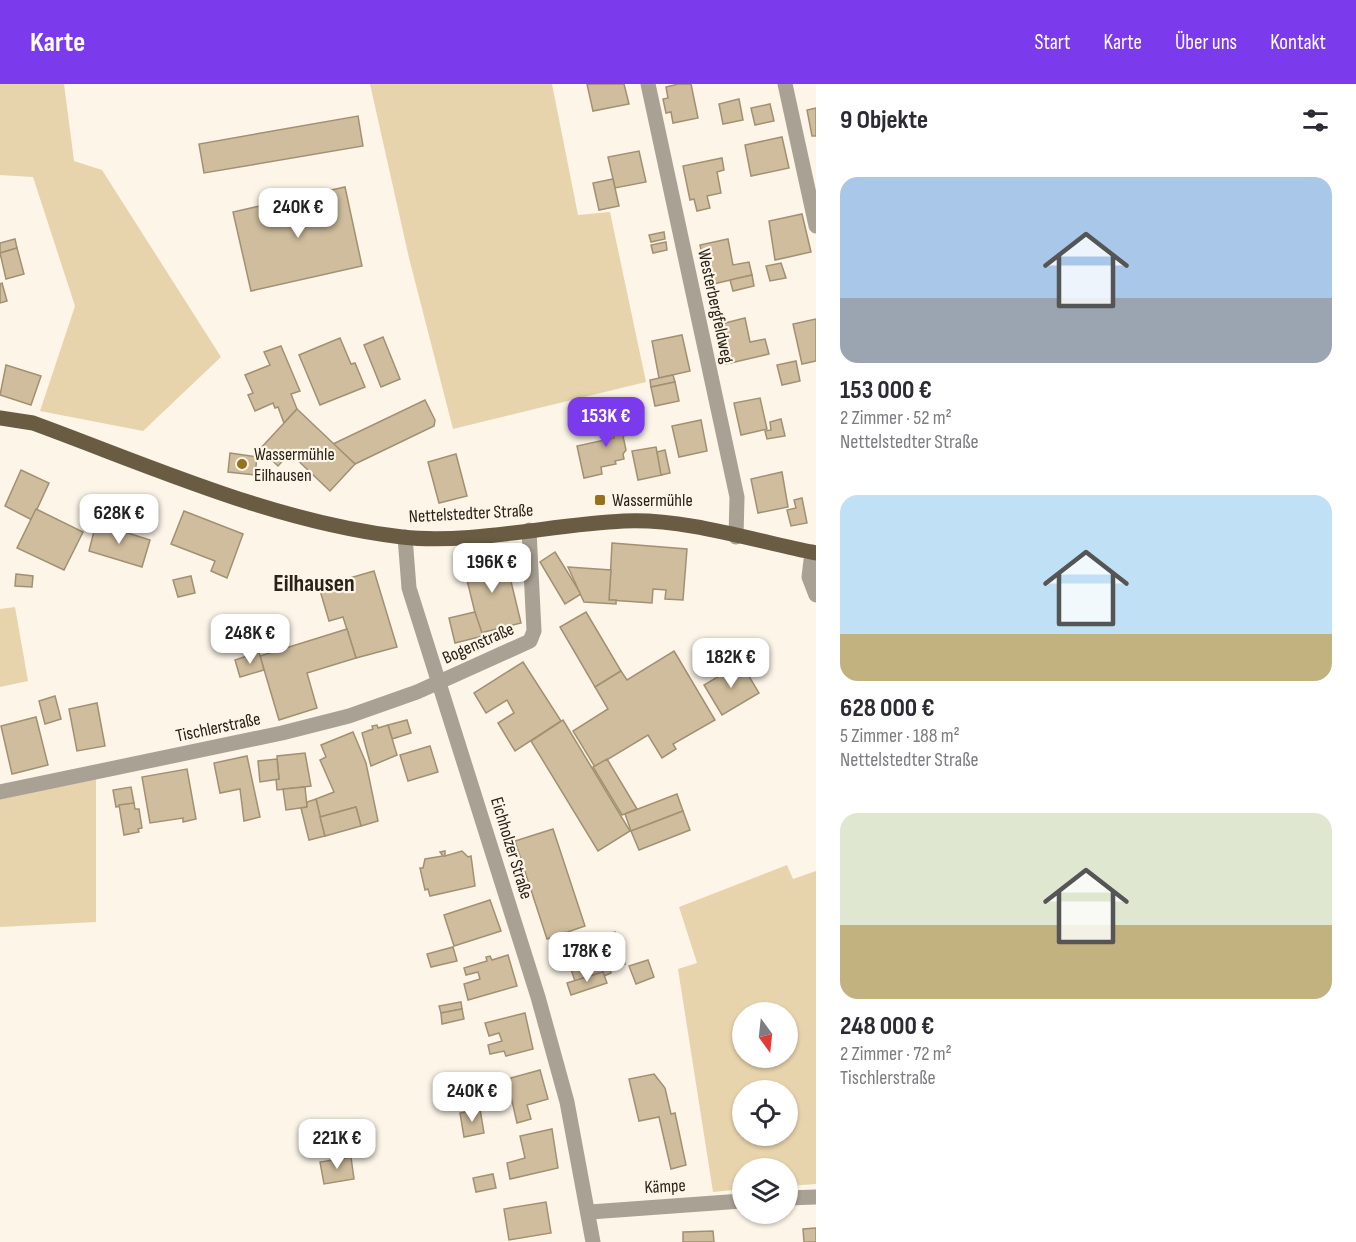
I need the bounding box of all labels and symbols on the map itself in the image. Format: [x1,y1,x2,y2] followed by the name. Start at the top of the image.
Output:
[249,188,347,239] pin: 240K €
[693,247,738,365] street label: Westerbergfeldweg
[557,397,655,448] pin: 153K €
[254,444,335,486] place label: Wassermühle Eilhausen
[235,457,249,471] marker: Wassermühle Eilhausen
[612,490,693,511] place label: Wassermühle
[593,493,607,507] marker: Wassermühle
[70,494,168,545] pin: 628K €
[408,500,534,527] street label: Nettelstedter Straße
[443,543,541,594] pin: 196K €
[273,569,355,598] district label: Eilhausen
[201,614,299,665] pin: 248K €
[439,618,517,669] street label: Bogenstraße
[682,638,780,689] pin: 182K €
[174,708,262,747] street label: Tischlerstraße
[486,795,537,902] street label: Eichholzer Straße
[538,932,636,983] pin: 178K €
[732,1002,798,1068] north arrow
[423,1072,521,1123] pin: 240K €
[288,1119,386,1170] pin: 221K €
[644,1175,686,1198] street label: Kämpe

